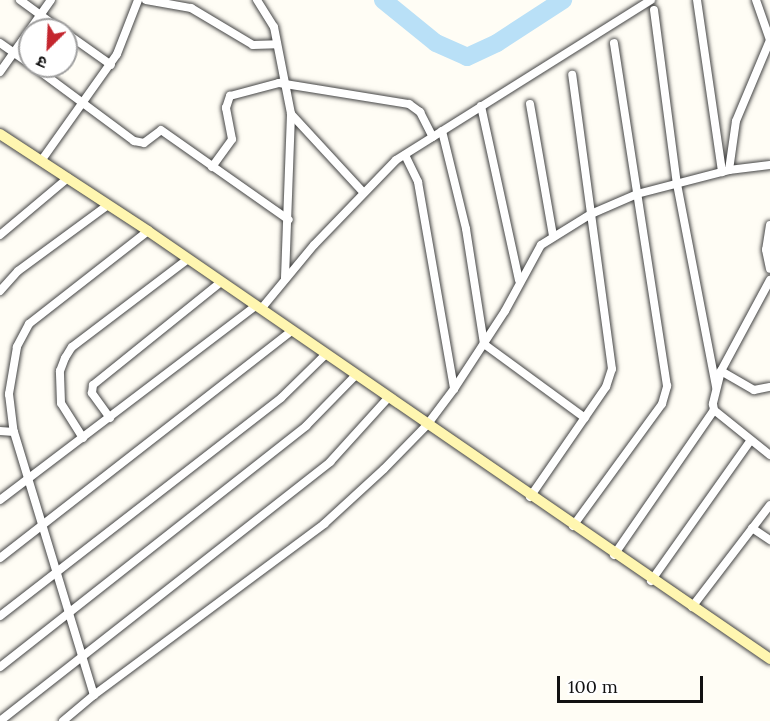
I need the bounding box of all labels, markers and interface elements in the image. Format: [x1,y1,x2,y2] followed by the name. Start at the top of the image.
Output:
[18,18,78,78] north arrow
[33,52,50,74] text: उ
[560,664,706,702] scale bar
[568,675,618,698] text: 100 m

